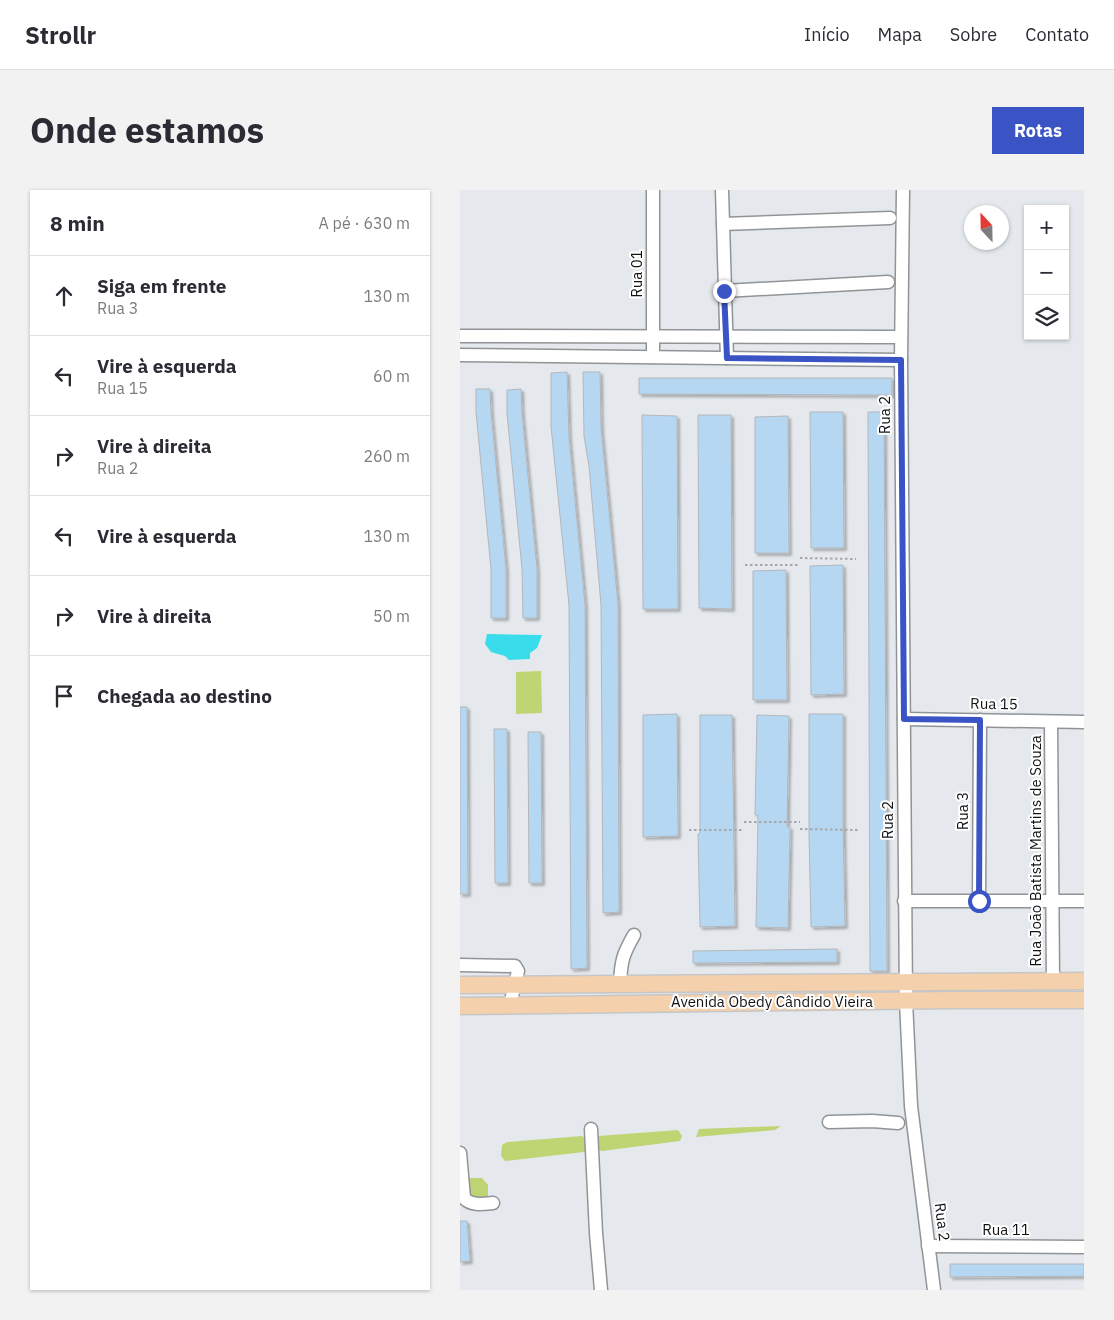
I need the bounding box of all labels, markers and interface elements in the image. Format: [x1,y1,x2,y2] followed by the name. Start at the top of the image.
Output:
[25,19,96,51] text: Strollr
[804,23,850,46] text: Início
[878,23,922,46] text: Mapa
[950,23,997,46] text: Sobre
[1025,23,1089,46] text: Contato
[30,107,264,153] text: Onde estamos
[992,107,1084,154] button: Rotas
[964,205,1009,250] north arrow
[1024,205,1069,340] map controls
[1024,205,1069,250] button: +
[50,209,105,237] text: 8 min
[319,213,410,233] text: A pé · 630 m
[627,250,646,298] street label: Rua 01
[1024,250,1069,295] button: −
[97,274,227,298] text: Siga em frente
[713,280,736,303] route end
[50,282,78,310] icon: ahead
[363,286,410,306] text: 130 m
[1024,295,1069,340] button: layers
[97,298,138,318] text: Rua 3
[97,354,237,378] text: Vire à esquerda
[50,362,78,390] icon: left
[373,366,410,386] text: 60 m
[97,378,148,398] text: Rua 15
[875,396,894,434] street label: Rua 2
[97,434,212,458] text: Vire à direita
[50,442,78,470] icon: right
[363,446,410,466] text: 260 m
[97,458,138,478] text: Rua 2
[50,522,78,550] icon: left
[97,524,237,548] text: Vire à esquerda
[363,526,410,546] text: 130 m
[50,602,78,630] icon: right
[97,604,212,628] text: Vire à direita
[373,606,410,626] text: 50 m
[50,682,78,710] icon: arrive
[97,684,272,708] text: Chegada ao destino
[970,694,1018,713] street label: Rua 15
[1026,735,1045,967] street label: Rua João Batista Martins de Souza
[953,792,972,830] street label: Rua 3
[878,801,897,839] street label: Rua 2
[968,890,991,913] route start
[671,992,873,1011] street label: Avenida Obedy Cândido Vieira
[931,1202,954,1242] street label: Rua 2
[982,1220,1030,1239] street label: Rua 11

